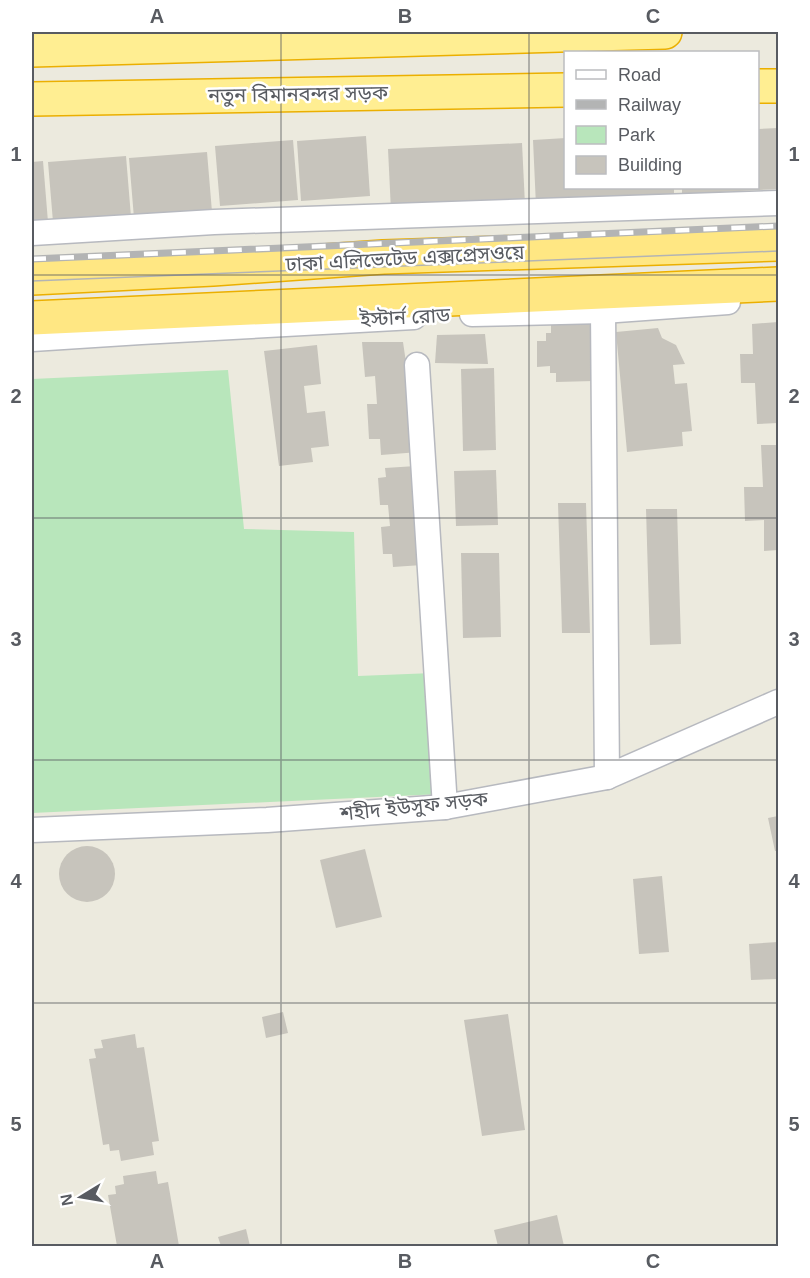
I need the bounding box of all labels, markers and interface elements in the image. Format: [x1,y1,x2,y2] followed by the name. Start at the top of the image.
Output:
[150,5,164,27] text: A
[398,5,412,27] text: B
[646,5,660,27] text: C
[564,51,759,189] legend
[618,65,661,85] text: Road
[207,80,389,108] street label: নতুন বিমানবন্দর সড়ক
[618,95,681,115] text: Railway
[618,125,656,145] text: Park
[10,143,22,165] text: 1
[788,143,800,165] text: 1
[618,155,682,175] text: Building
[284,240,525,275] street label: ঢাকা এলিভেটেড এক্সপ্রেসওয়ে
[358,302,451,330] street label: ইস্টার্ন রোড
[10,385,22,407] text: 2
[788,385,800,407] text: 2
[10,628,22,650] text: 3
[788,628,800,650] text: 3
[338,786,490,826] street label: শহীদ ইউসুফ সড়ক
[10,870,22,892] text: 4
[788,870,800,892] text: 4
[10,1113,22,1135] text: 5
[788,1113,800,1135] text: 5
[51,1167,111,1227] north arrow
[57,1192,76,1207] text: N
[150,1250,164,1272] text: A
[398,1250,412,1272] text: B
[646,1250,660,1272] text: C

